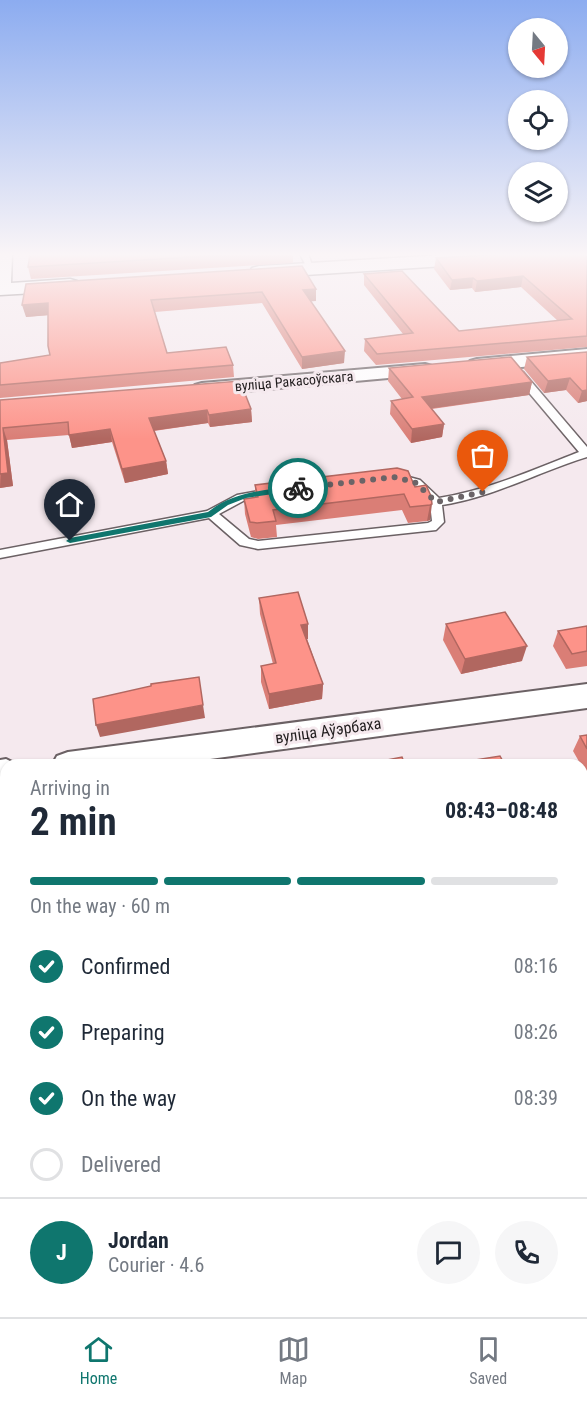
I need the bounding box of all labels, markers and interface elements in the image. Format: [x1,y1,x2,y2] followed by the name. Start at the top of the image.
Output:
[508,18,568,78] north arrow
[508,18,568,222] map controls
[508,90,568,150] button: locate
[508,162,568,222] button: layers
[234,368,354,394] street label: вуліца Ракасоўскага
[457,430,508,492] pin
[466,439,499,472] icon: bag
[268,458,328,518] courier
[282,472,315,505] icon: bike
[44,479,95,541] pin
[53,488,86,521] icon: home
[274,714,382,747] street label: вуліца Аўэрбаха
[30,776,110,800] text: Arriving in
[445,798,558,823] text: 08:43–08:48
[30,799,117,845] text: 2 min
[30,894,170,918] text: On the way · 60 m
[30,950,63,983] icon: check
[81,954,170,979] text: Confirmed
[514,954,558,978] text: 08:16
[30,1016,63,1049] icon: check
[81,1020,165,1045] text: Preparing
[514,1020,558,1044] text: 08:26
[30,1082,63,1115] icon: check
[81,1086,176,1111] text: On the way
[514,1086,558,1110] text: 08:39
[81,1152,161,1177] text: Delivered
[417,1221,480,1284] button: chat
[495,1221,558,1284] button: phone
[108,1228,169,1253] text: Jordan
[56,1240,67,1265] text: J
[108,1253,204,1277] text: Courier · 4.6
[80,1333,117,1388] tab: Home
[277,1333,310,1388] tab: Map
[469,1333,507,1388] tab: Saved

